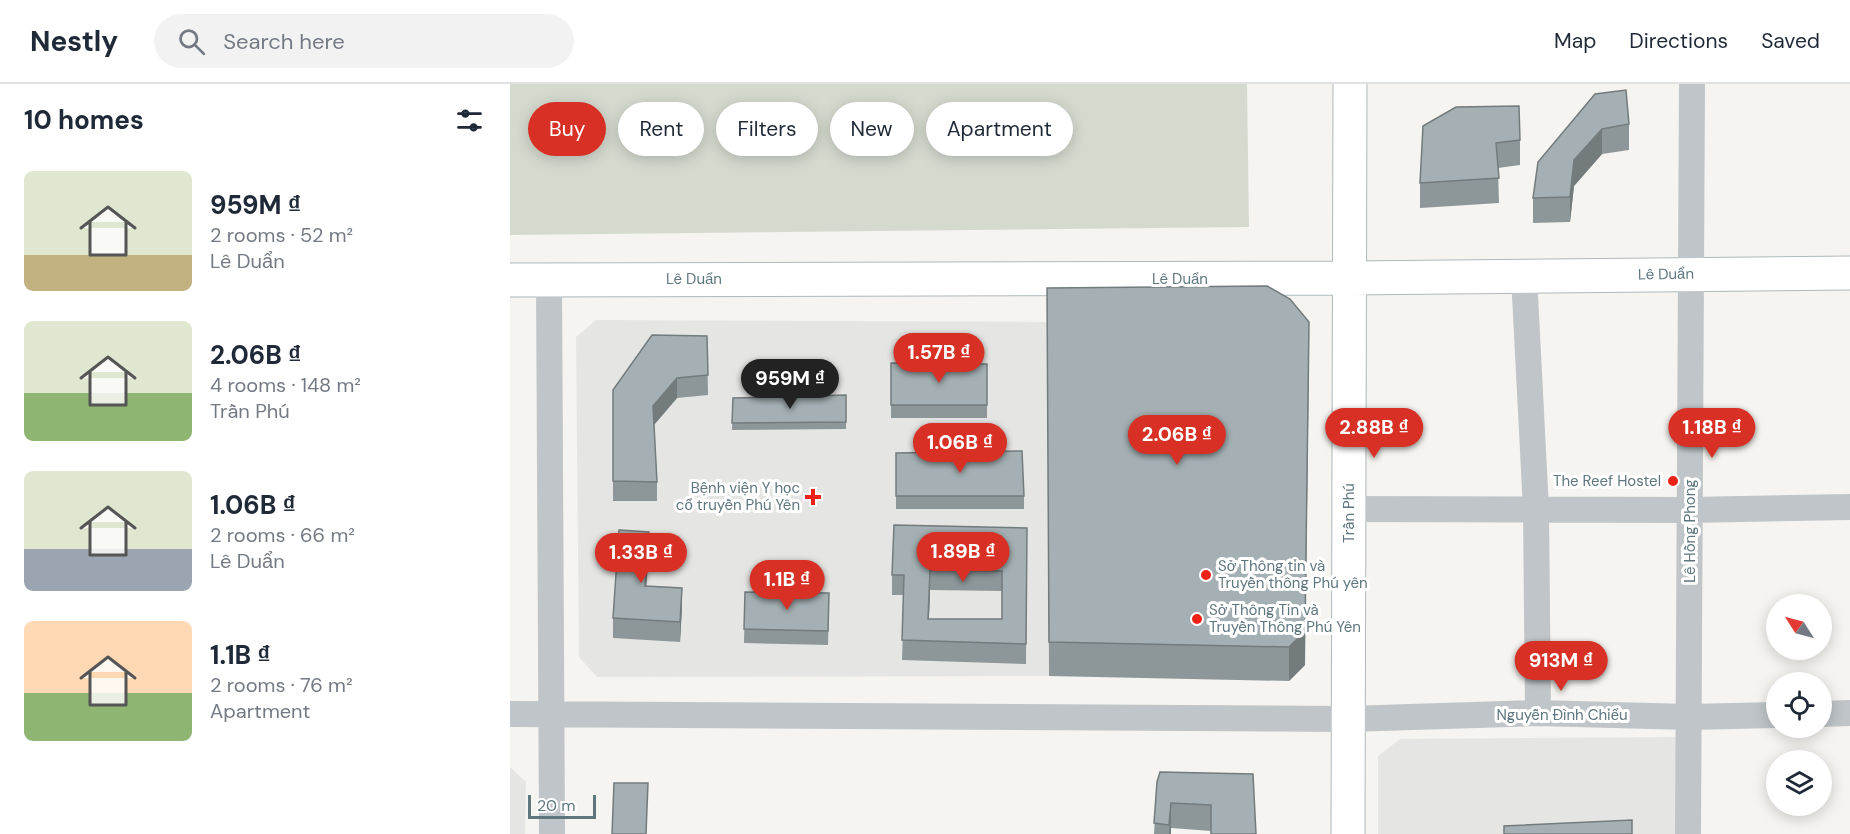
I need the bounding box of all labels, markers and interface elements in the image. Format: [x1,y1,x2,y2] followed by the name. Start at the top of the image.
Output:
[154,14,574,68] search box
[30,23,118,60] text: Nestly
[175,25,208,58] icon: search
[223,27,345,56] text: Search here
[1554,27,1596,55] text: Map
[1629,27,1728,55] text: Directions
[1761,27,1820,55] text: Saved
[528,102,606,156] chip: Buy
[618,102,704,156] chip: Rent
[716,102,818,156] chip: Filters
[830,102,914,156] chip: New
[926,102,1073,156] chip: Apartment
[24,103,144,137] text: 10 homes
[453,104,486,137] icon: filters
[210,188,301,222] text: 959M ₫
[72,195,144,267] icon: home
[210,222,353,248] text: 2 rooms · 52 m²
[210,248,285,274] text: Lê Duẩn
[1638,264,1694,284] street label: Lê Duẩn
[666,269,722,289] street label: Lê Duẩn
[1152,269,1208,289] street label: Lê Duẩn
[884,333,994,384] pin: 1.57B ₫
[210,338,301,372] text: 2.06B ₫
[907,339,971,365] text: 1.57B ₫
[72,345,144,417] icon: home
[741,359,839,410] pin: 959M ₫
[755,365,825,391] text: 959M ₫
[210,372,361,398] text: 4 rooms · 148 m²
[210,398,290,424] text: Trần Phú
[1319,408,1429,459] pin: 2.88B ₫
[1657,408,1767,459] pin: 1.18B ₫
[1339,414,1409,440] text: 2.88B ₫
[1682,414,1742,440] text: 1.18B ₫
[1122,415,1232,466] pin: 2.06B ₫
[1142,421,1212,447] text: 2.06B ₫
[905,423,1015,474] pin: 1.06B ₫
[927,429,993,455] text: 1.06B ₫
[1553,471,1661,491] place label: The Reef Hostel
[1666,474,1680,488] marker: The Reef Hostel
[676,478,800,515] place label: Bệnh viện Y học cổ truyền Phú Yên
[1680,479,1700,583] street label: Lê Hồng Phong
[1339,483,1359,543] street label: Trần Phú
[210,488,296,522] text: 1.06B ₫
[804,488,822,506] marker: Bệnh viện Y học cổ truyền Phú Yên
[72,495,144,567] icon: home
[210,522,355,548] text: 2 rooms · 66 m²
[908,532,1018,583] pin: 1.89B ₫
[586,533,696,584] pin: 1.33B ₫
[931,538,995,564] text: 1.89B ₫
[609,539,673,565] text: 1.33B ₫
[210,548,285,574] text: Lê Duẩn
[1218,556,1368,593] place label: Sở Thông tin và Truyền thông Phú yên
[738,560,836,611] pin: 1.1B ₫
[764,566,810,592] text: 1.1B ₫
[1199,568,1213,582] marker: Sở Thông tin và Truyền thông Phú yên
[1766,594,1832,660] north arrow
[1766,594,1832,816] map controls
[1209,600,1361,637] place label: Sở Thông Tin và Truyền Thông Phú Yên
[1190,612,1204,626] marker: Sở Thông Tin và Truyền Thông Phú Yên
[210,638,271,672] text: 1.1B ₫
[1512,641,1610,692] pin: 913M ₫
[72,645,144,717] icon: home
[1529,647,1593,673] text: 913M ₫
[210,672,353,698] text: 2 rooms · 76 m²
[1766,672,1832,738] button: locate
[210,698,310,724] text: Apartment
[1496,705,1628,725] street label: Nguyễn Đình Chiểu
[1766,750,1832,816] button: layers
[528,792,596,820] scale bar
[537,795,576,816] text: 20 m

